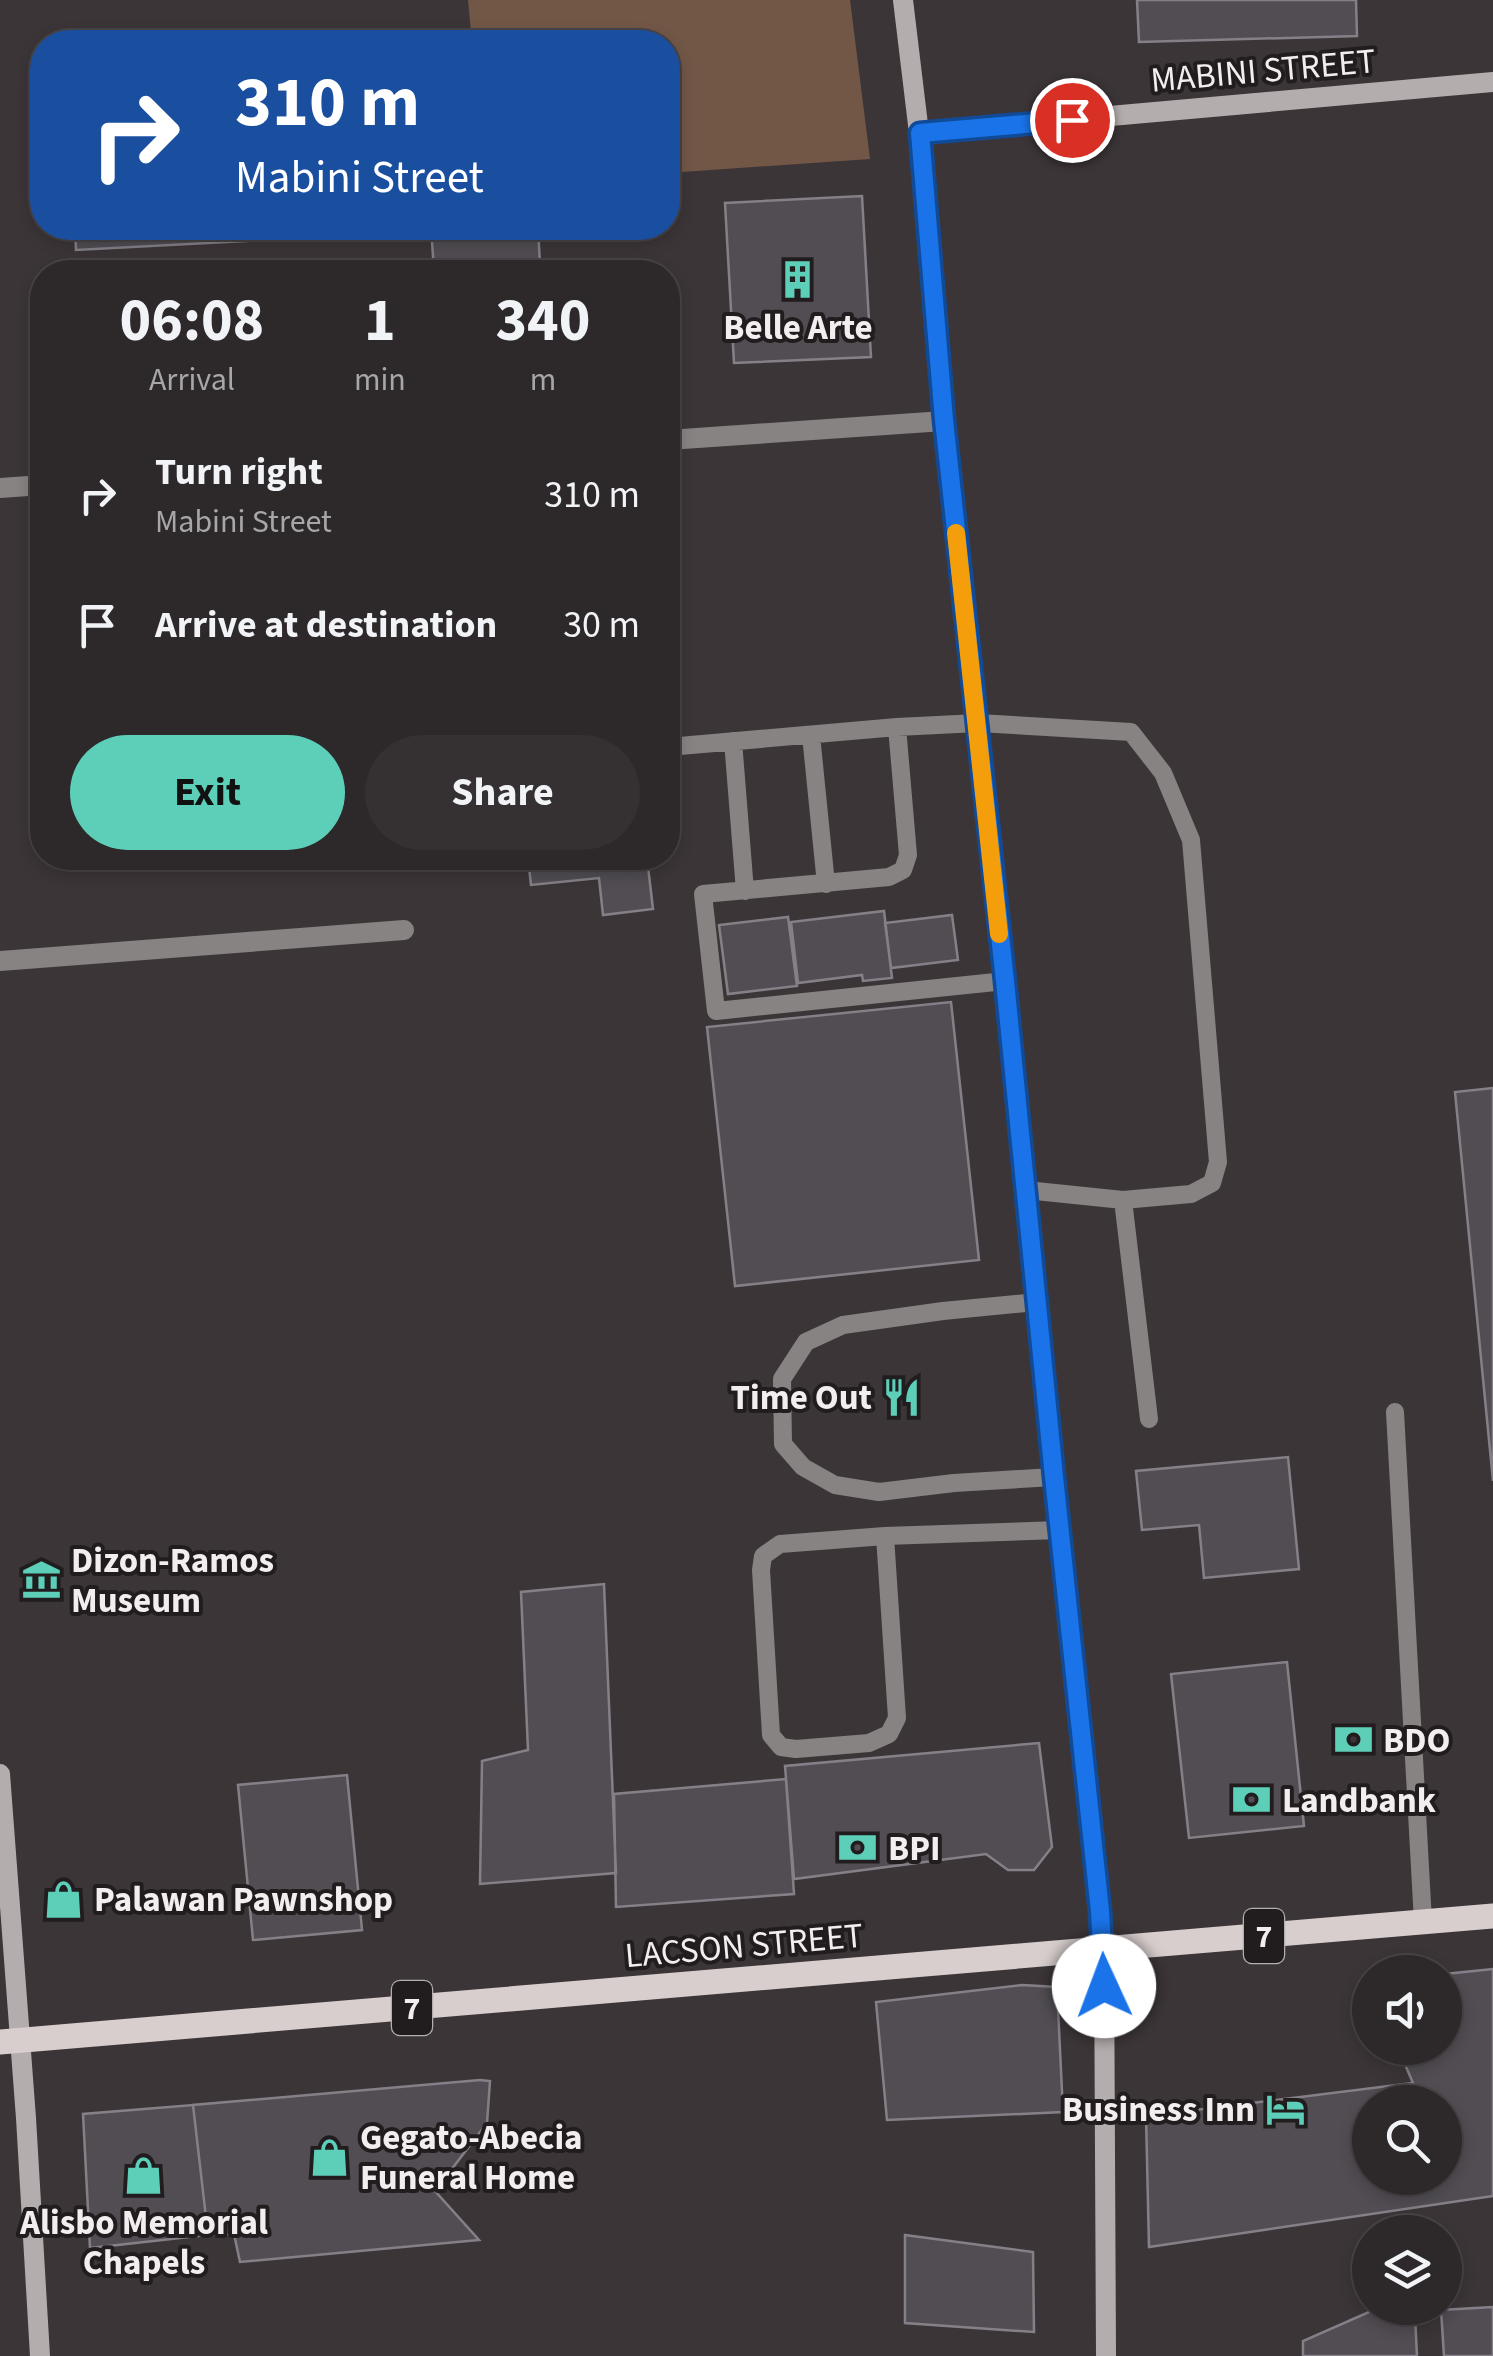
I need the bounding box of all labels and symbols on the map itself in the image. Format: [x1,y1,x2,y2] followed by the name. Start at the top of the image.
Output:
[1149,36,1378,106] street label: MABINI STREET
[1030,78,1115,163] pin
[777,259,819,301] building icon: Belle Arte
[723,303,873,353] place label: Belle Arte
[731,1373,872,1423] place label: Time Out
[881,1376,923,1418] restaurant icon: Time Out
[71,1536,274,1626] place label: Dizon-Ramos Museum
[20,1559,62,1601] museum icon: Dizon-Ramos Museum
[1383,1716,1450,1766] place label: BDO
[1332,1719,1374,1761] bank icon: BDO
[1282,1776,1436,1826] place label: Landbank
[1231,1779,1273,1821] bank icon: Landbank
[888,1824,941,1874] place label: BPI
[837,1827,879,1869] bank icon: BPI
[94,1875,393,1925] place label: Palawan Pawnshop
[43,1878,85,1920] shop icon: Palawan Pawnshop
[1244,1909,1284,1963] road number: 7
[623,1911,865,1981] street label: LACSON STREET
[1052,1934,1156,2038] position arrow
[392,1981,432,2035] road number: 7
[1062,2085,1255,2135] place label: Business Inn
[1264,2088,1306,2130] hotel icon: Business Inn
[360,2113,583,2203] place label: Gegato-Abecia Funeral Home
[309,2136,351,2178] shop icon: Gegato-Abecia Funeral Home
[123,2154,165,2196] shop icon: Alisbo Memorial Chapels
[19,2198,268,2288] place label: Alisbo Memorial Chapels

